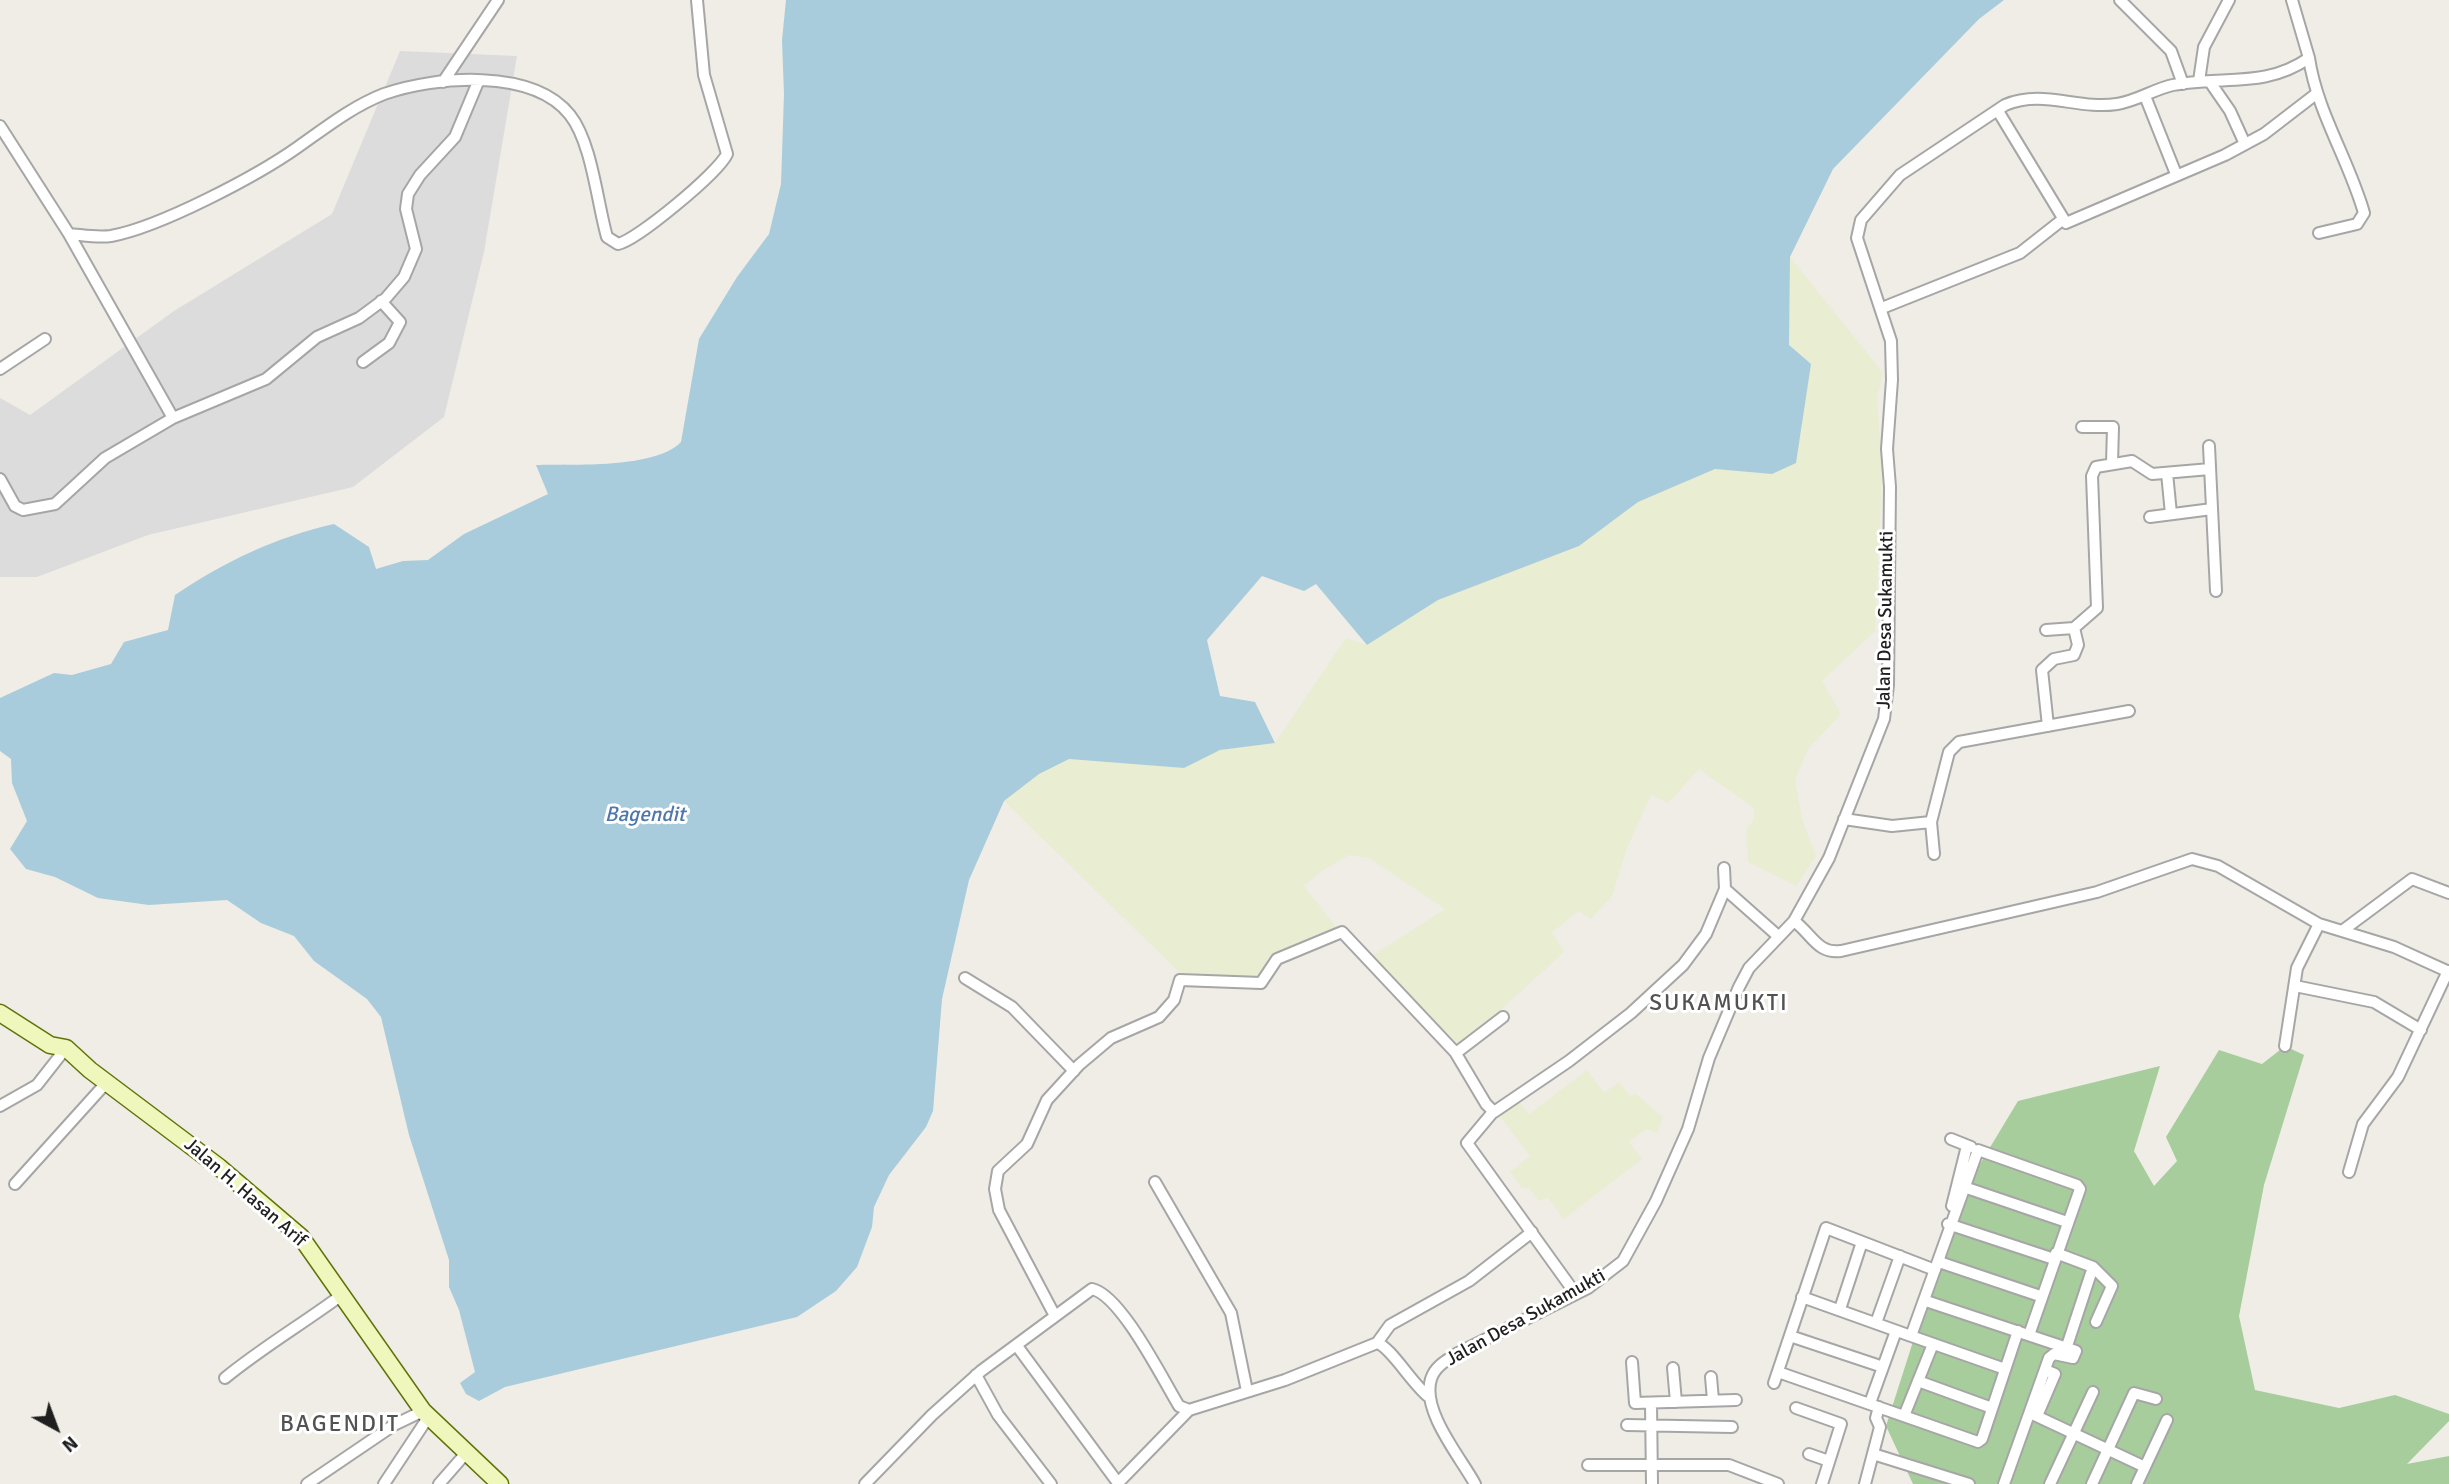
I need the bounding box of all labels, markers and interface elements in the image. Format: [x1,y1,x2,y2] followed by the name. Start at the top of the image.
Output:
[1873,531,1899,709] street label: Jalan Desa Sukamukti
[605,802,685,828] water label: Bagendit
[1650,990,1788,1018] district label: SUKAMUKTI
[179,1134,311,1252] street label: Jalan H. Hasan Arif
[1442,1265,1610,1371] street label: Jalan Desa Sukamukti
[21,1393,91,1463] north arrow
[281,1411,399,1439] district label: BAGENDIT
[57,1430,83,1457] text: N

